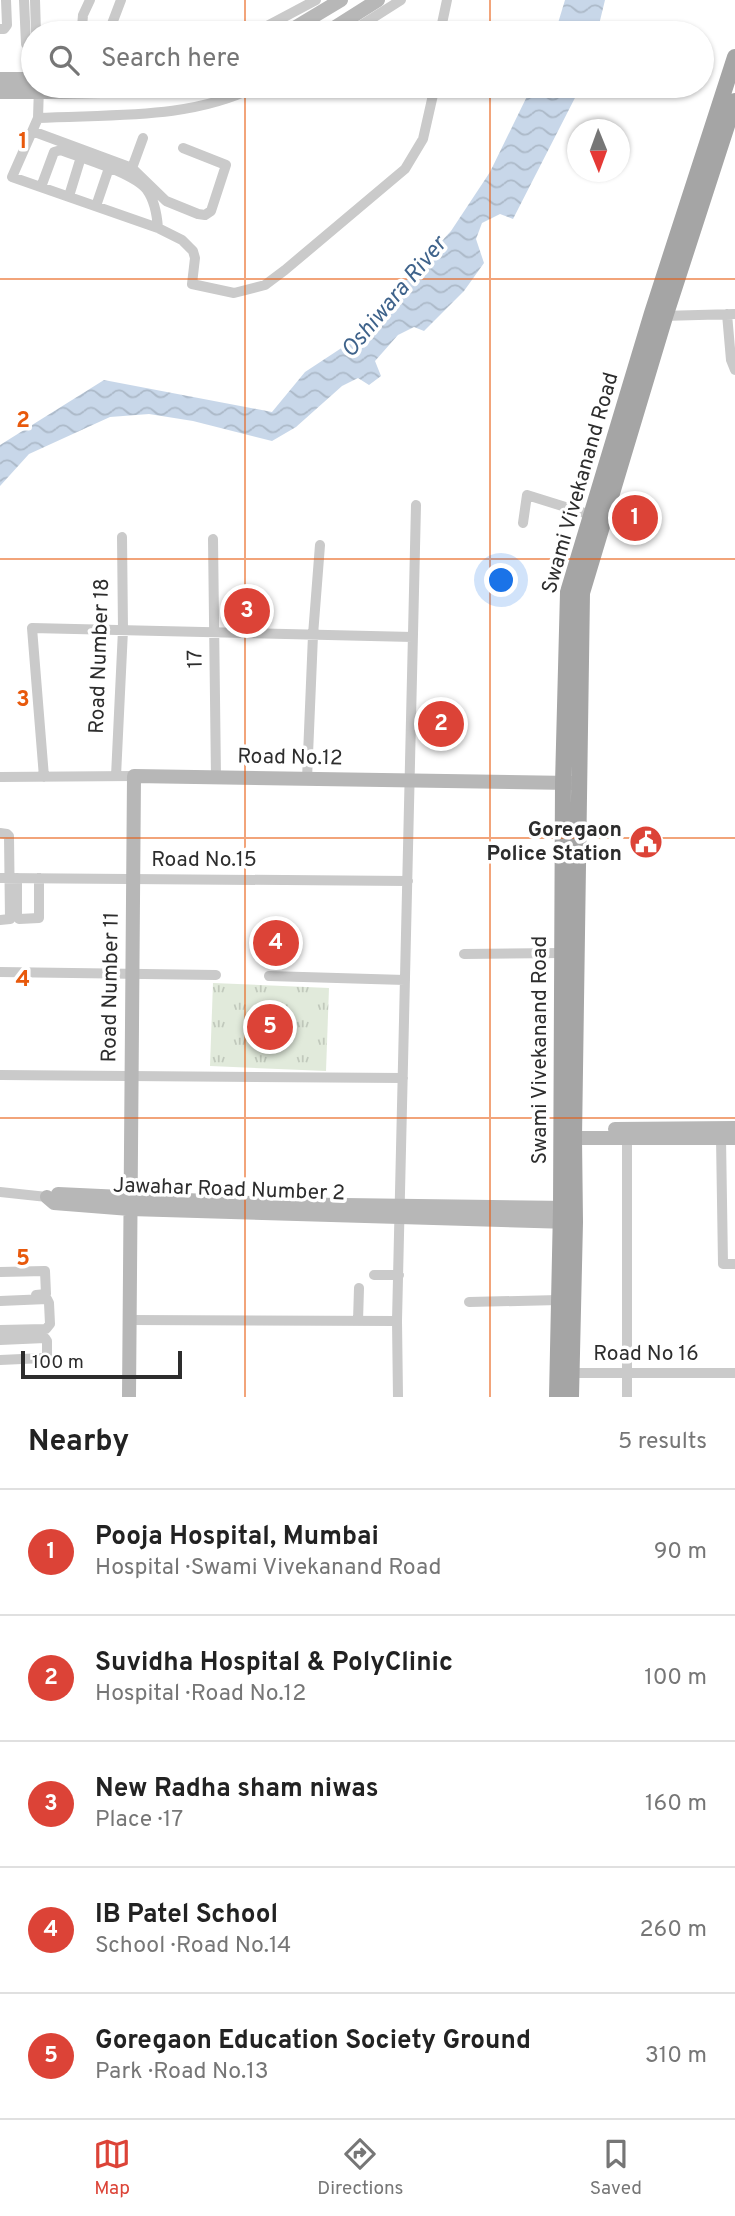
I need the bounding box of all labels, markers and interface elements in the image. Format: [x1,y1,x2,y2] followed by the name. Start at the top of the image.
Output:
[21,21,714,98] search box
[45,41,83,79] icon: search
[101,43,240,76] text: Search here
[567,119,630,182] north arrow
[18,128,28,157] text: 1
[336,230,456,364] water label: Oshiwara River
[536,369,626,597] street label: Swami Vivekanand Road
[16,407,30,436] text: 2
[612,492,658,544] pin: 1
[484,563,518,597] your location
[84,578,116,734] street label: Road Number 18
[224,585,270,637] pin: 3
[182,649,210,669] street label: 17
[16,686,30,715] text: 3
[418,698,464,750] pin: 2
[237,744,343,772] street label: Road No.12
[487,817,622,868] place label: Goregaon Police Station
[627,823,665,861] public building icon: Goregaon Police Station
[151,847,257,874] street label: Road No.15
[96,911,126,1063] street label: Road Number 11
[253,917,299,969] pin: 4
[527,936,554,1164] street label: Swami Vivekanand Road
[16,966,30,995] text: 4
[247,1001,293,1053] pin: 5
[112,1172,346,1208] street label: Jawahar Road Number 2
[16,1245,30,1274] text: 5
[593,1341,699,1368] street label: Road No 16
[21,1348,182,1380] scale bar
[32,1351,84,1375] text: 100 m
[28,1424,129,1461] text: Nearby
[618,1428,707,1457] text: 5 results
[95,1521,379,1554] text: Pooja Hospital, Mumbai
[46,1538,56,1567] text: 1
[654,1538,707,1567] text: 90 m
[95,1554,441,1583] text: Hospital · Swami Vivekanand Road
[95,1647,453,1680] text: Suvidha Hospital & PolyClinic
[44,1664,58,1693] text: 2
[644,1664,707,1693] text: 100 m
[95,1680,306,1709] text: Hospital · Road No.12
[95,1773,379,1806] text: New Radha sham niwas
[44,1790,58,1819] text: 3
[645,1790,707,1819] text: 160 m
[95,1806,183,1835] text: Place · 17
[95,1899,278,1932] text: IB Patel School
[44,1916,58,1945] text: 4
[640,1916,707,1945] text: 260 m
[95,1932,291,1961] text: School · Road No.14
[95,2025,531,2058] text: Goregaon Education Society Ground
[44,2042,58,2071] text: 5
[645,2042,707,2071] text: 310 m
[95,2058,269,2087] text: Park · Road No.13
[93,2135,131,2201] tab: Map
[317,2135,404,2201] tab: Directions
[590,2135,642,2201] tab: Saved

